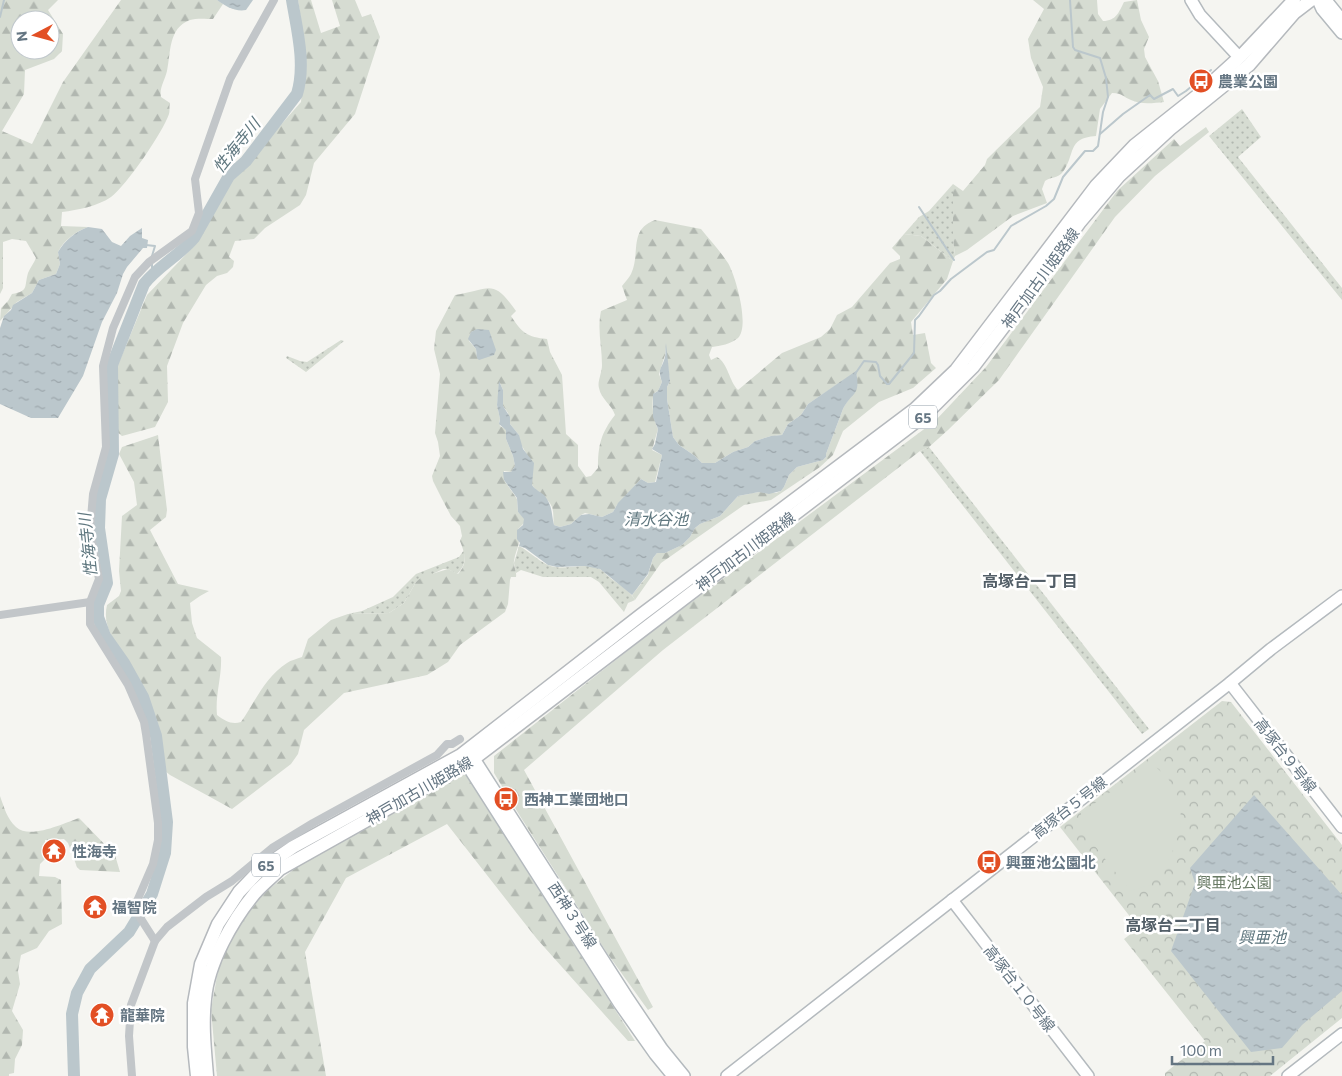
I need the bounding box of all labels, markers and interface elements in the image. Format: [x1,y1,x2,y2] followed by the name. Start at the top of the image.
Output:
[10,10,60,60] north arrow
[13,30,31,43] text: N
[1188,68,1214,94] bus stop icon: 農業公園
[1218,72,1278,90] place label: 農業公園
[208,113,265,176] water label: 性海寺川
[997,224,1083,332] street label: 神戸加古川姫路線
[909,406,937,428] road number: 65
[692,508,798,594] street label: 神戸加古川姫路線
[624,509,690,528] water label: 清水谷池
[74,510,100,578] water label: 性海寺川
[982,571,1078,590] district label: 高塚台一丁目
[1251,714,1321,796] street label: 高塚台９号線
[363,752,475,828] street label: 神戸加古川姫路線
[1028,772,1110,842] street label: 高塚台５号線
[493,786,519,812] bus stop icon: 西神工業団地口
[524,790,629,808] place label: 西神工業団地口
[41,838,67,864] temple icon: 性海寺
[72,842,117,860] place label: 性海寺
[976,849,1002,875] bus stop icon: 興亜池公園北
[1006,853,1096,871] place label: 興亜池公園北
[252,854,280,876] road number: 65
[1196,873,1272,891] park label: 興亜池公園
[545,879,601,951] street label: 西神３号線
[82,894,108,920] temple icon: 福智院
[111,898,157,916] place label: 福智院
[1125,915,1221,934] district label: 高塚台二丁目
[1238,927,1288,946] water label: 興亜池
[981,941,1059,1035] street label: 高塚台１０号線
[89,1002,115,1028] temple icon: 龍華院
[120,1006,165,1024] place label: 龍華院
[1172,1034,1273,1066] scale bar
[1180,1041,1222,1059] text: 100 m

